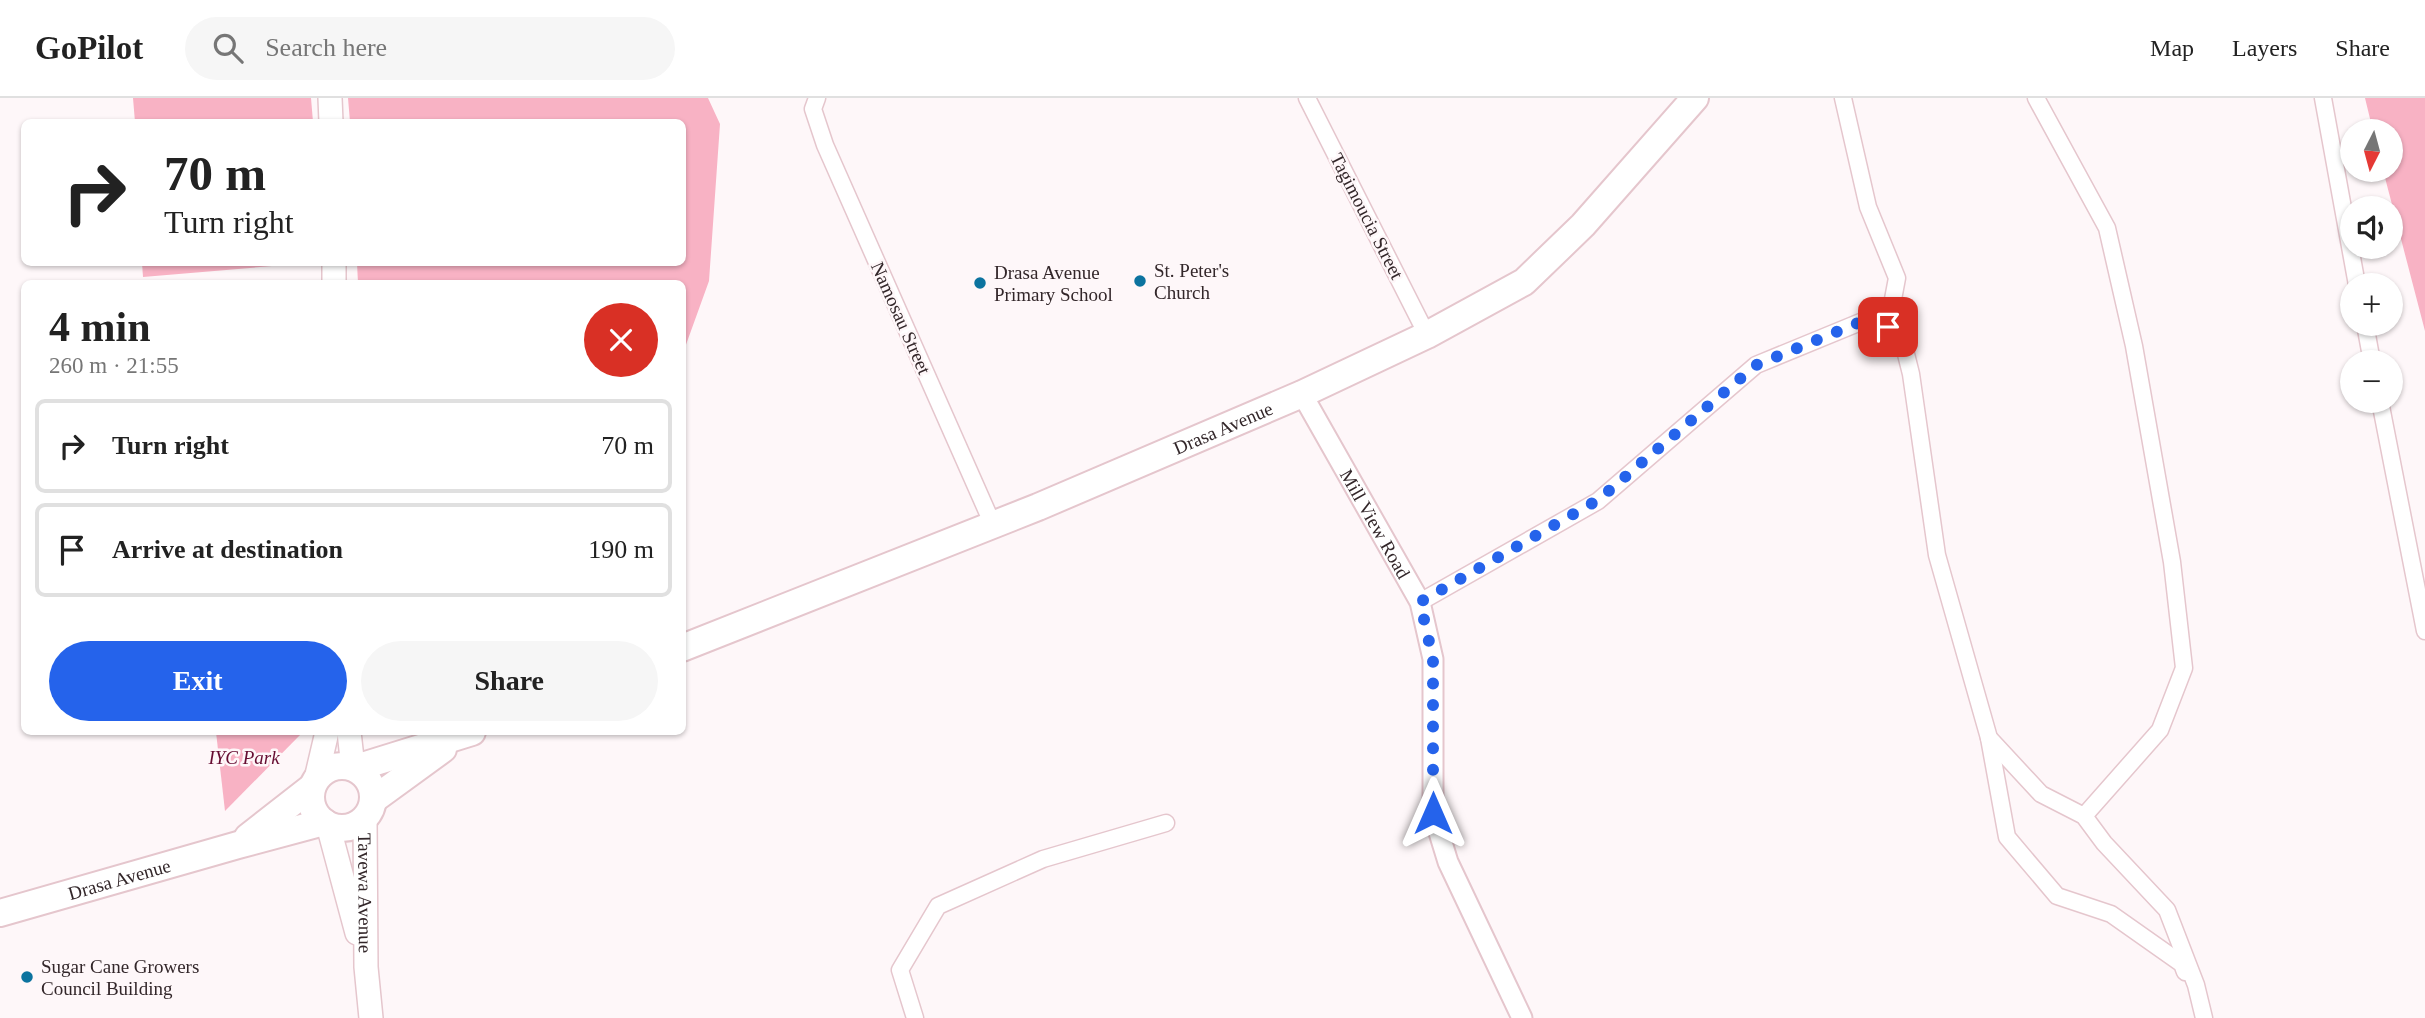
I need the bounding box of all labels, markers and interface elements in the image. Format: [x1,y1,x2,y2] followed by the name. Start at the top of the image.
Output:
[185,17,675,80] search box
[209,29,247,67] icon: search
[35,30,143,66] text: GoPilot
[265,33,387,62] text: Search here
[2150,35,2194,61] text: Map
[2232,35,2297,61] text: Layers
[2335,35,2390,61] text: Share
[2340,119,2403,182] north arrow
[2340,119,2403,413] map controls
[164,146,266,201] text: 70 m
[49,147,140,238] icon: right
[1326,150,1408,283] street label: Tagimoucia Street
[2340,196,2403,259] button: sound
[164,204,294,240] text: Turn right
[867,259,935,378] street label: Namosau Street
[1154,260,1229,303] place label: St. Peter's Church
[994,262,1113,305] place label: Drasa Avenue Primary School
[1132,273,1148,289] marker: St. Peter's Church
[2340,273,2403,336] button: +
[972,275,988,291] marker: Drasa Avenue Primary School
[1858,297,1918,357] pin
[584,303,658,377] button: close
[49,304,151,350] text: 4 min
[1869,308,1907,346] icon: arrive
[2340,350,2403,413] button: −
[49,353,179,378] text: 260 m · 21:55
[1170,397,1276,458] street label: Drasa Avenue
[53,427,91,465] icon: right
[112,431,229,460] text: Turn right
[601,431,654,460] text: 70 m
[1336,465,1415,582] street label: Mill View Road
[53,531,91,569] icon: arrive
[112,535,343,564] text: Arrive at destination
[588,535,654,564] text: 190 m
[49,641,347,721] button: Exit
[361,641,658,721] button: Share
[207,747,280,768] park label: IYC Park
[1396,776,1470,850] position arrow
[355,833,376,953] street label: Tavewa Avenue
[66,854,173,904] street label: Drasa Avenue
[41,956,199,999] place label: Sugar Cane Growers Council Building
[19,969,35,985] marker: Sugar Cane Growers Council Building

